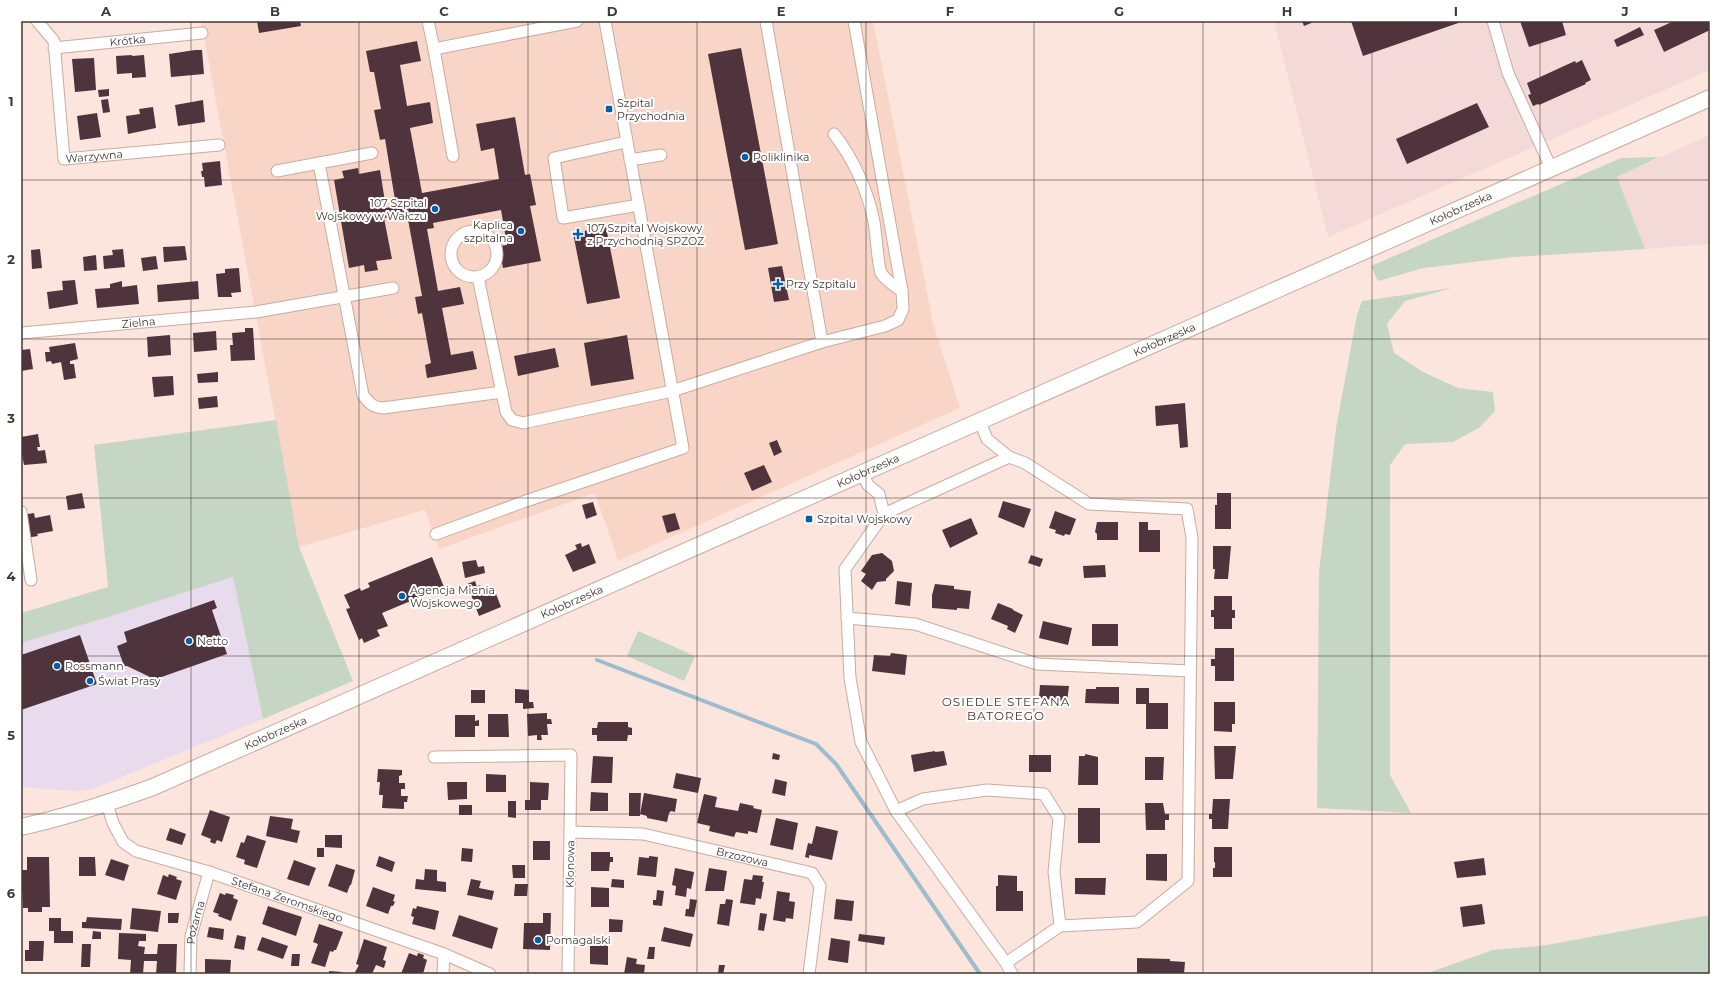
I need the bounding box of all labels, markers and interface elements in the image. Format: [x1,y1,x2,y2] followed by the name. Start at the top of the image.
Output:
[100,3,112,19] text: A
[270,3,280,19] text: B
[439,3,449,19] text: C
[607,3,618,19] text: D
[777,3,786,19] text: E
[946,3,954,19] text: F
[1114,3,1124,19] text: G
[1282,3,1292,19] text: H
[1454,3,1458,19] text: I
[1620,3,1629,19] text: J
[109,32,146,49] street label: Krótka
[8,93,14,109] text: 1
[617,96,685,123] place label: Szpital Przychodnia
[604,104,614,114] marker: Szpital Przychodnia
[65,147,123,166] street label: Warzywna
[753,150,809,164] place label: Poliklinika
[740,152,750,162] marker: Poliklinika
[1427,188,1494,228] street label: Kołobrzeska
[316,196,427,223] place label: 107 Szpital Wojskowy w Wałczu
[430,204,440,214] marker: 107 Szpital Wojskowy w Wałczu
[464,218,513,245] place label: Kaplica szpitalna
[587,221,704,248] place label: 107 Szpital Wojskowy z Przychodnią SPZOZ
[516,226,526,236] marker: Kaplica szpitalna
[572,228,584,240] marker: 107 Szpital Wojskowy z Przychodnią SPZOZ
[7,251,15,267] text: 2
[786,277,856,291] place label: Przy Szpitalu
[773,279,783,289] marker: Przy Szpitalu
[121,314,156,331] street label: Zielna
[1131,320,1198,359] street label: Kołobrzeska
[6,410,15,426] text: 3
[835,451,902,490] street label: Kołobrzeska
[817,512,912,526] place label: Szpital Wojskowy
[804,514,814,524] marker: Szpital Wojskowy
[7,568,16,584] text: 4
[538,582,605,622] street label: Kołobrzeska
[410,583,495,610] place label: Agencja Mienia Wojskowego
[397,591,407,601] marker: Agencja Mienia Wojskowego
[197,634,228,648] place label: Netto
[184,636,194,646] marker: Netto
[65,659,124,673] place label: Rossmann
[52,661,62,671] marker: Rossmann
[98,674,161,688] place label: Świat Prasy
[85,676,95,686] marker: Świat Prasy
[942,694,1070,723] district label: OSIEDLE STEFANA BATOREGO
[242,713,309,753] street label: Kołobrzeska
[7,727,15,743] text: 5
[563,840,577,888] street label: Klonowa
[715,844,770,870] street label: Brzozowa
[230,873,345,925] street label: Stefana Żeromskiego
[7,885,16,901] text: 6
[184,899,208,945] street label: Pożarna
[546,933,611,947] place label: Pomagalski
[533,935,543,945] marker: Pomagalski

